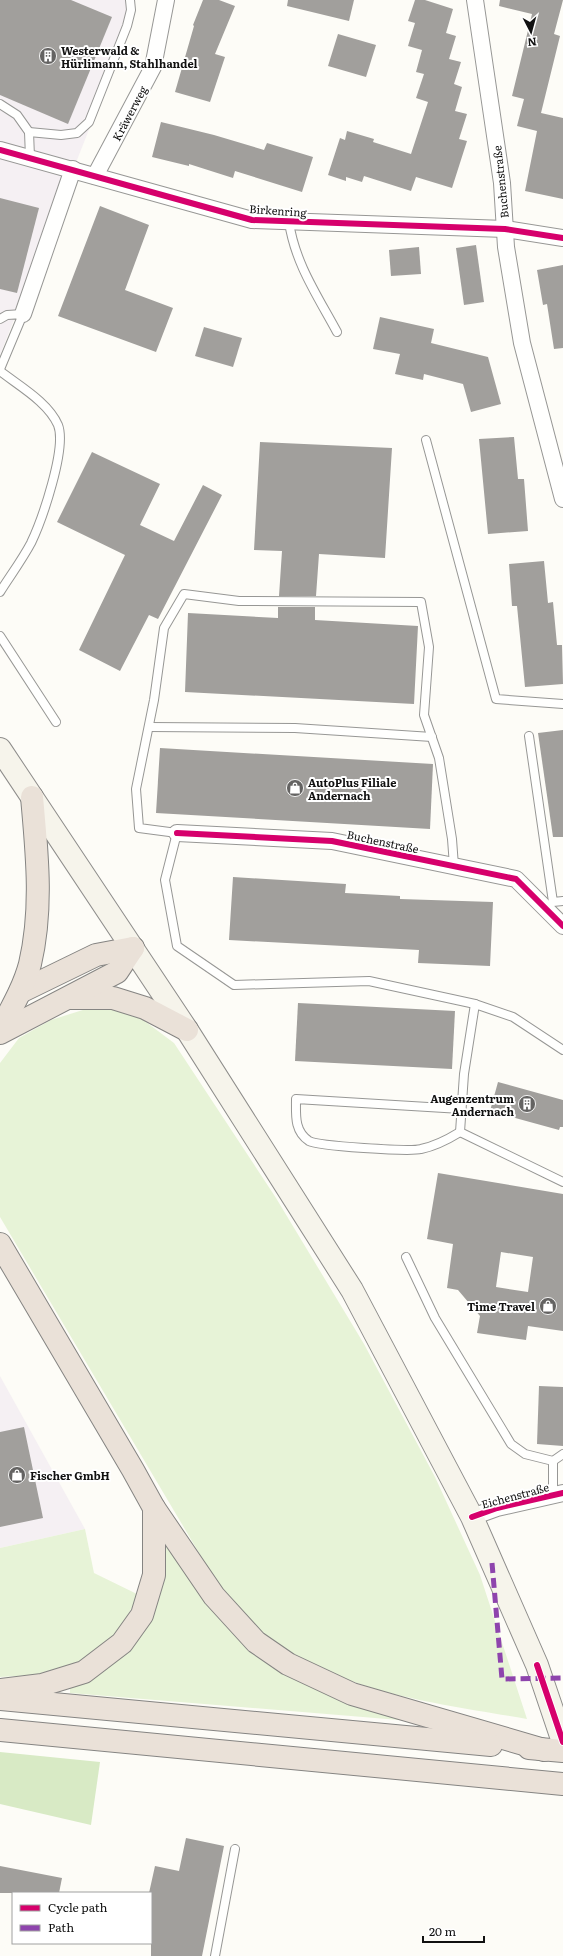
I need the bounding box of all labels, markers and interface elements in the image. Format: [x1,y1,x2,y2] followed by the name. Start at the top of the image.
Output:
[511,12,551,52] north arrow
[527,35,538,51] text: N
[61,42,198,71] place label: Westerwald & Hürlimann, Stahlhandel
[38,46,58,66] building icon: Westerwald & Hürlimann, Stahlhandel
[108,82,151,143] street label: Kräwerweg
[488,145,512,219] street label: Buchenstraße
[249,200,308,220] street label: Birkenring
[308,774,396,803] place label: AutoPlus Filiale Andernach
[285,778,305,798] shop icon: AutoPlus Filiale Andernach
[346,826,421,856] street label: Buchenstraße
[430,1090,514,1119] place label: Augenzentrum Andernach
[517,1094,537,1114] building icon: Augenzentrum Andernach
[538,1296,558,1316] shop icon: Time Travel
[467,1298,535,1314] place label: Time Travel
[7,1465,27,1485] shop icon: Fischer GmbH
[30,1467,110,1483] place label: Fischer GmbH
[479,1478,551,1512] street label: Eichenstraße
[12,1892,152,1944] legend
[48,1898,108,1916] text: Cycle path
[48,1918,74,1936] text: Path
[423,1918,484,1944] scale bar
[429,1922,456,1940] text: 20 m

